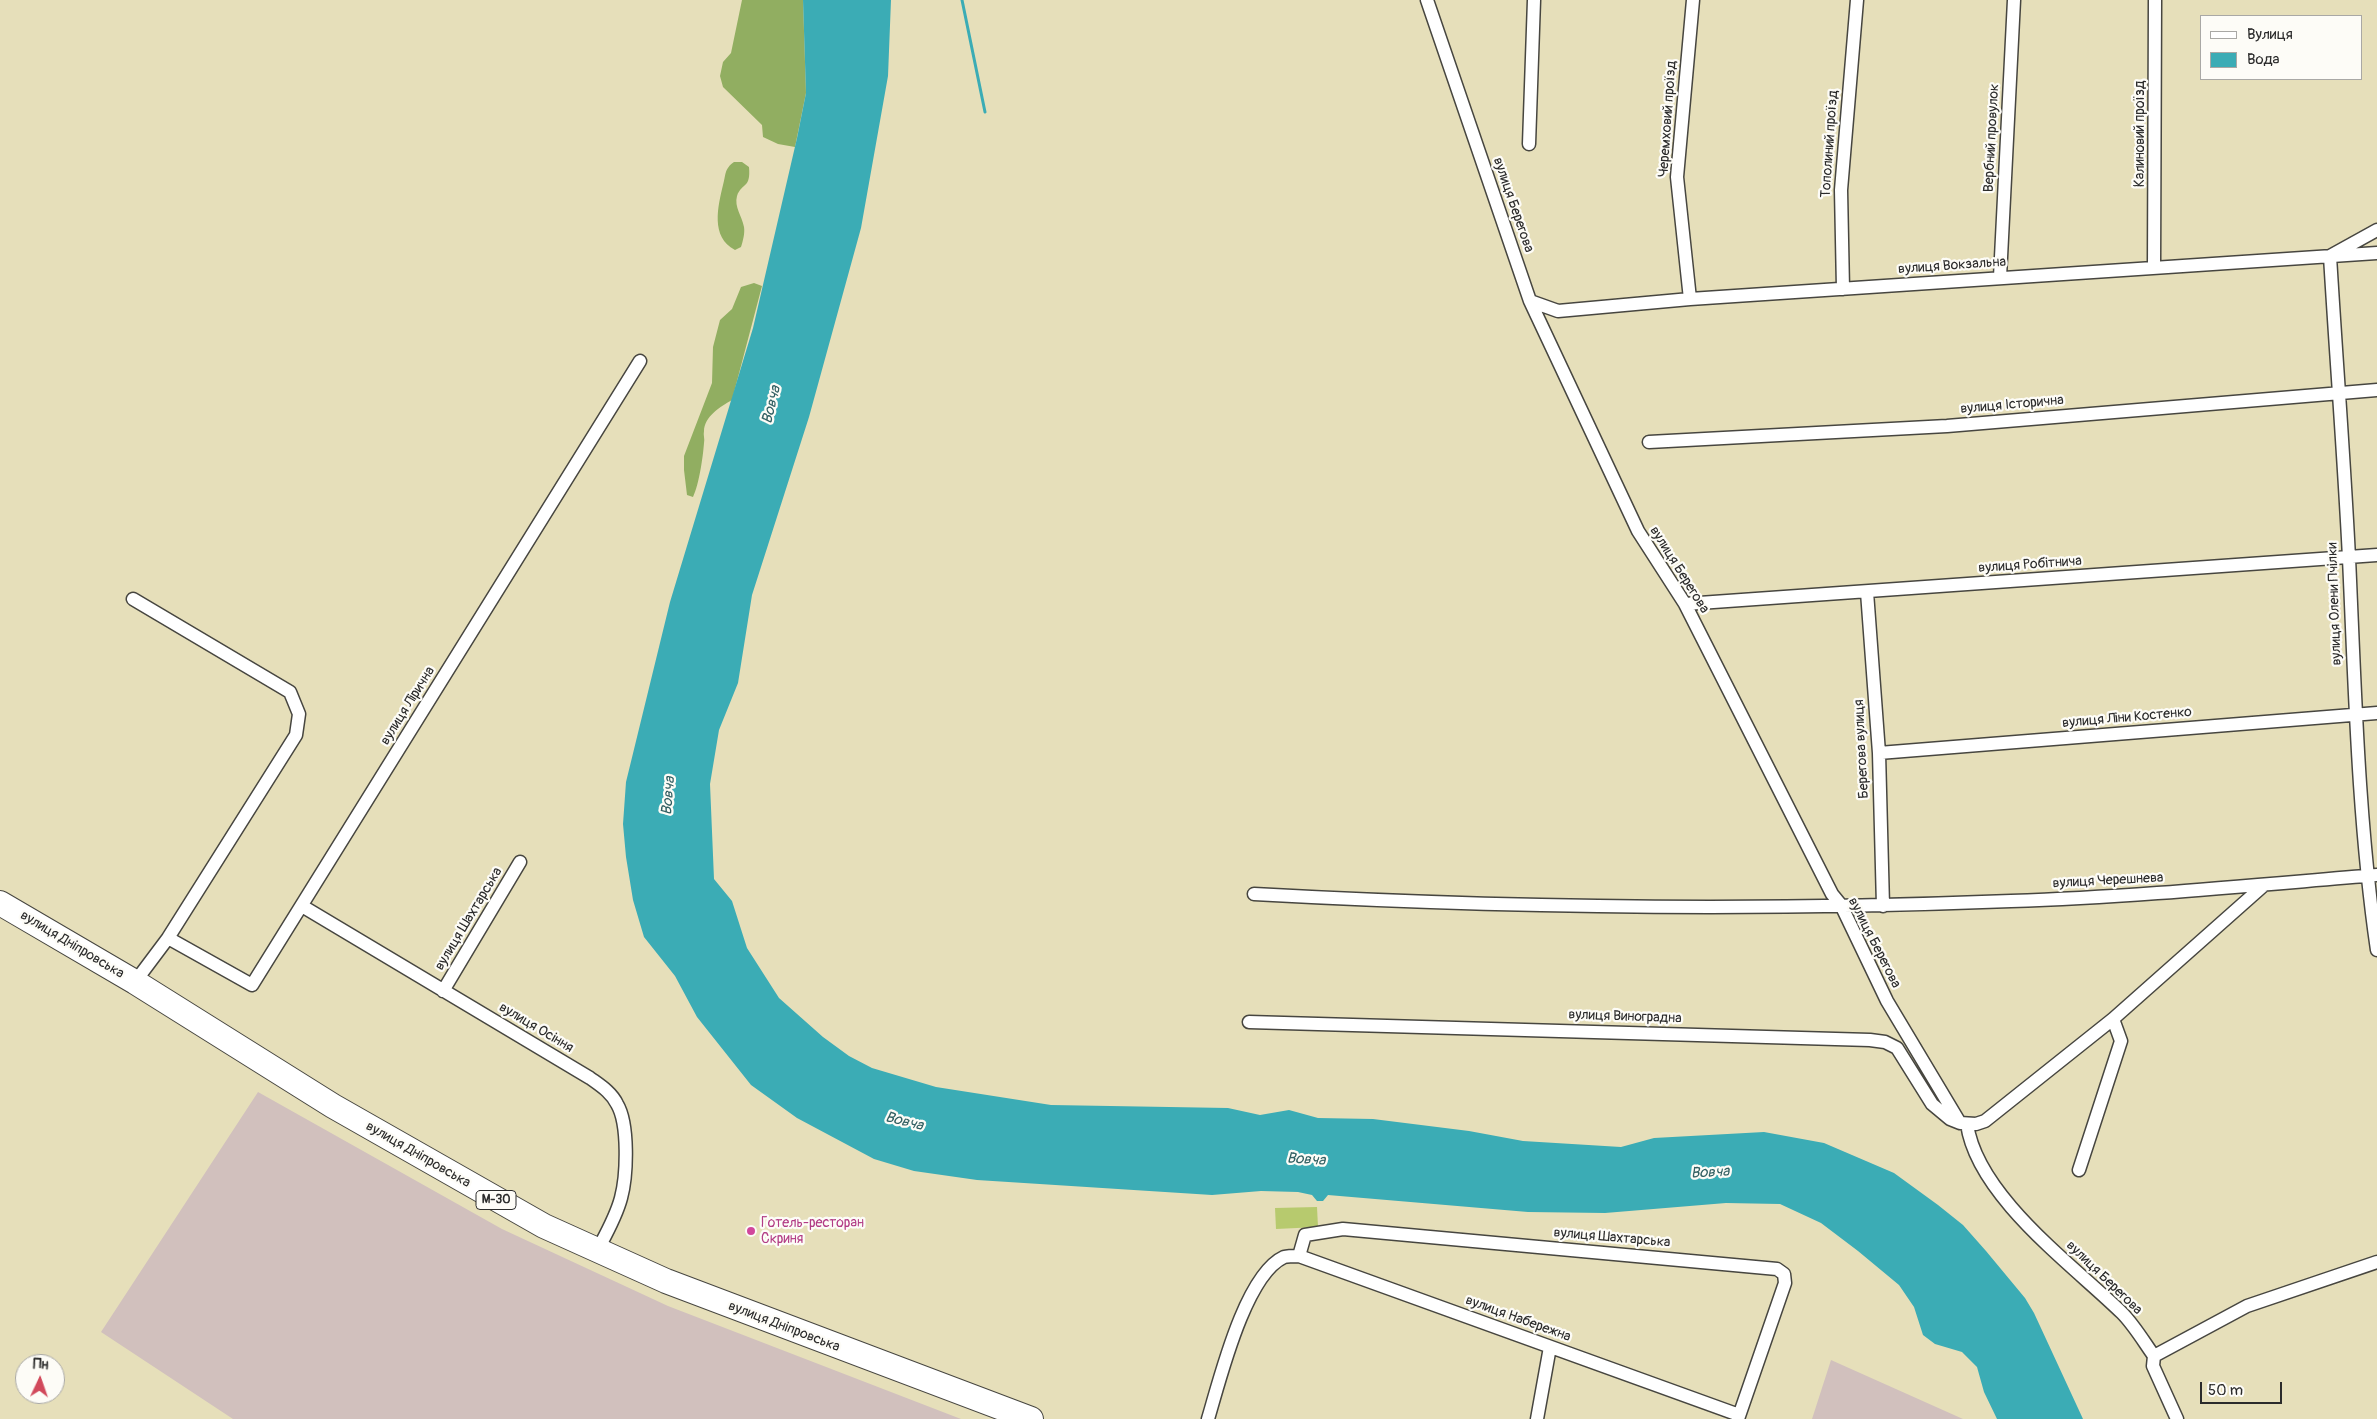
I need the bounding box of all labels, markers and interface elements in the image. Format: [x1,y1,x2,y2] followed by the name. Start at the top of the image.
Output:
[2200,15,2362,80] legend
[2247,25,2293,44] text: Вулиця
[2247,50,2280,69] text: Вода
[1656,60,1680,178] street label: Черемховий проїзд
[2132,81,2148,187] street label: Калиновий проїзд
[1981,83,2003,193] street label: Вербний провулок
[1818,90,1842,198] street label: Тополиний проїзд
[1489,155,1537,255] street label: вулиця Берегова
[1898,254,2006,278] street label: вулиця Вокзальна
[759,384,785,426] water label: Вовча
[1960,392,2064,418] street label: вулиця Історична
[1646,523,1712,617] street label: вулиця Берегова
[2324,542,2346,666] street label: вулиця Олени Пчілки
[1978,553,2082,577] street label: вулиця Робітнича
[377,664,439,748] street label: вулиця Лірична
[1851,699,1873,799] street label: Берегова вулиця
[2061,704,2193,732] street label: вулиця Ліни Костенко
[658,776,680,816] water label: Вовча
[432,864,506,974] street label: вулиця Шахтарська
[2052,870,2164,892] street label: вулиця Черешнева
[1844,895,1904,991] street label: вулиця Берегова
[17,907,127,983] street label: вулиця Дніпровська
[496,999,576,1057] street label: вулиця Осіння
[1568,1007,1682,1027] street label: вулиця Виноградна
[883,1109,925,1135] water label: Вовча
[363,1118,473,1192] street label: вулиця Дніпровська
[1286,1150,1326,1170] water label: Вовча
[1690,1163,1730,1183] water label: Вовча
[476,1190,516,1210] road number: М-30
[761,1215,864,1248] place label: Готель-ресторан Скриня
[745,1225,757,1237] marker: Готель-ресторан Скриня
[1553,1225,1671,1251] street label: вулиця Шахтарська
[2062,1237,2146,1319] street label: вулиця Берегова
[1463,1292,1573,1346] street label: вулиця Набережна
[726,1298,842,1356] street label: вулиця Дніпровська
[15,1354,65,1404] north arrow
[33,1356,49,1373] text: Пн
[2202,1372,2284,1404] scale bar
[2208,1381,2243,1400] text: 50 m

